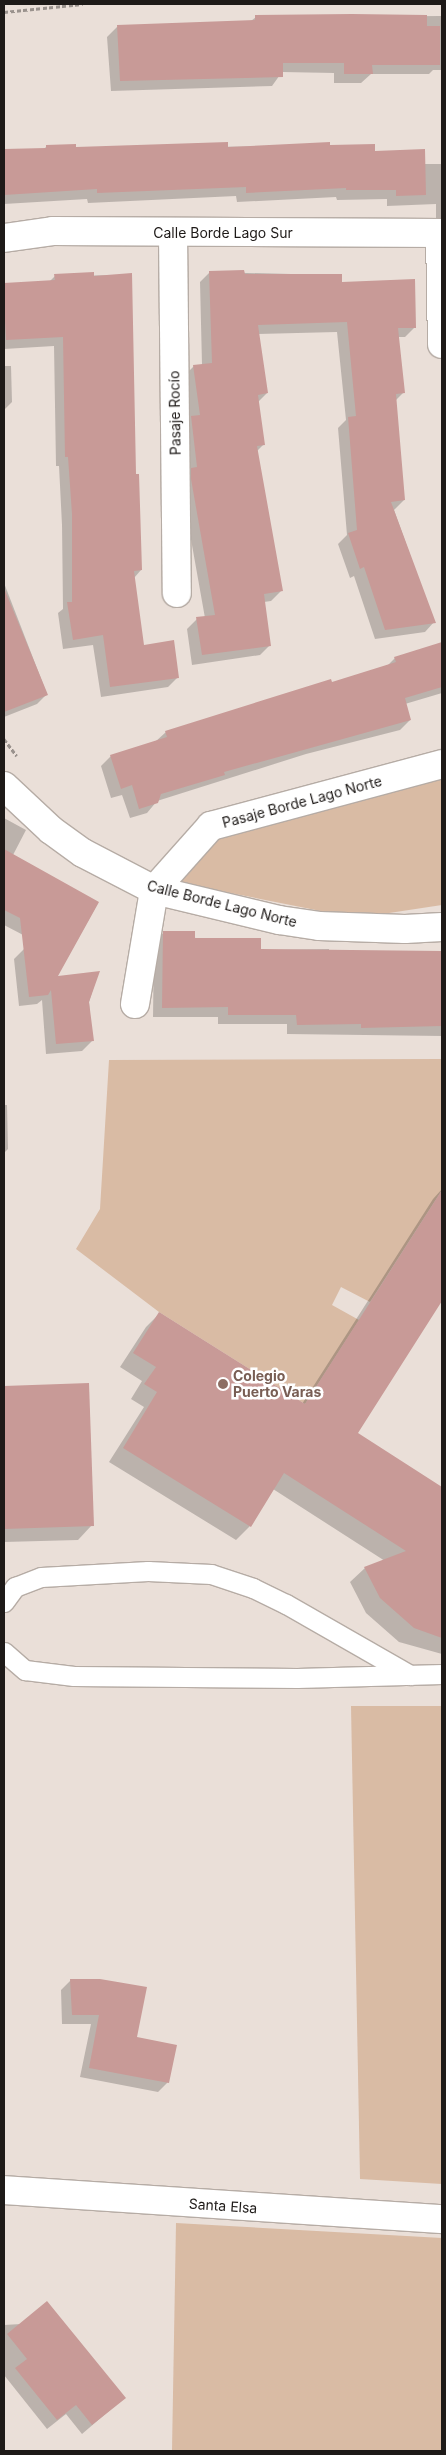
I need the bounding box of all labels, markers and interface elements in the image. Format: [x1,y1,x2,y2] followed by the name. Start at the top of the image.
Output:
[153,225,293,241] street label: Calle Borde Lago Sur
[166,371,184,455] street label: Pasaje Rocío
[220,773,384,831] street label: Pasaje Borde Lago Norte
[145,877,299,931] street label: Calle Borde Lago Norte
[233,1368,321,1400] place label: Colegio Puerto Varas
[217,1378,229,1390] marker: Colegio Puerto Varas
[188,2195,258,2217] street label: Santa Elsa

